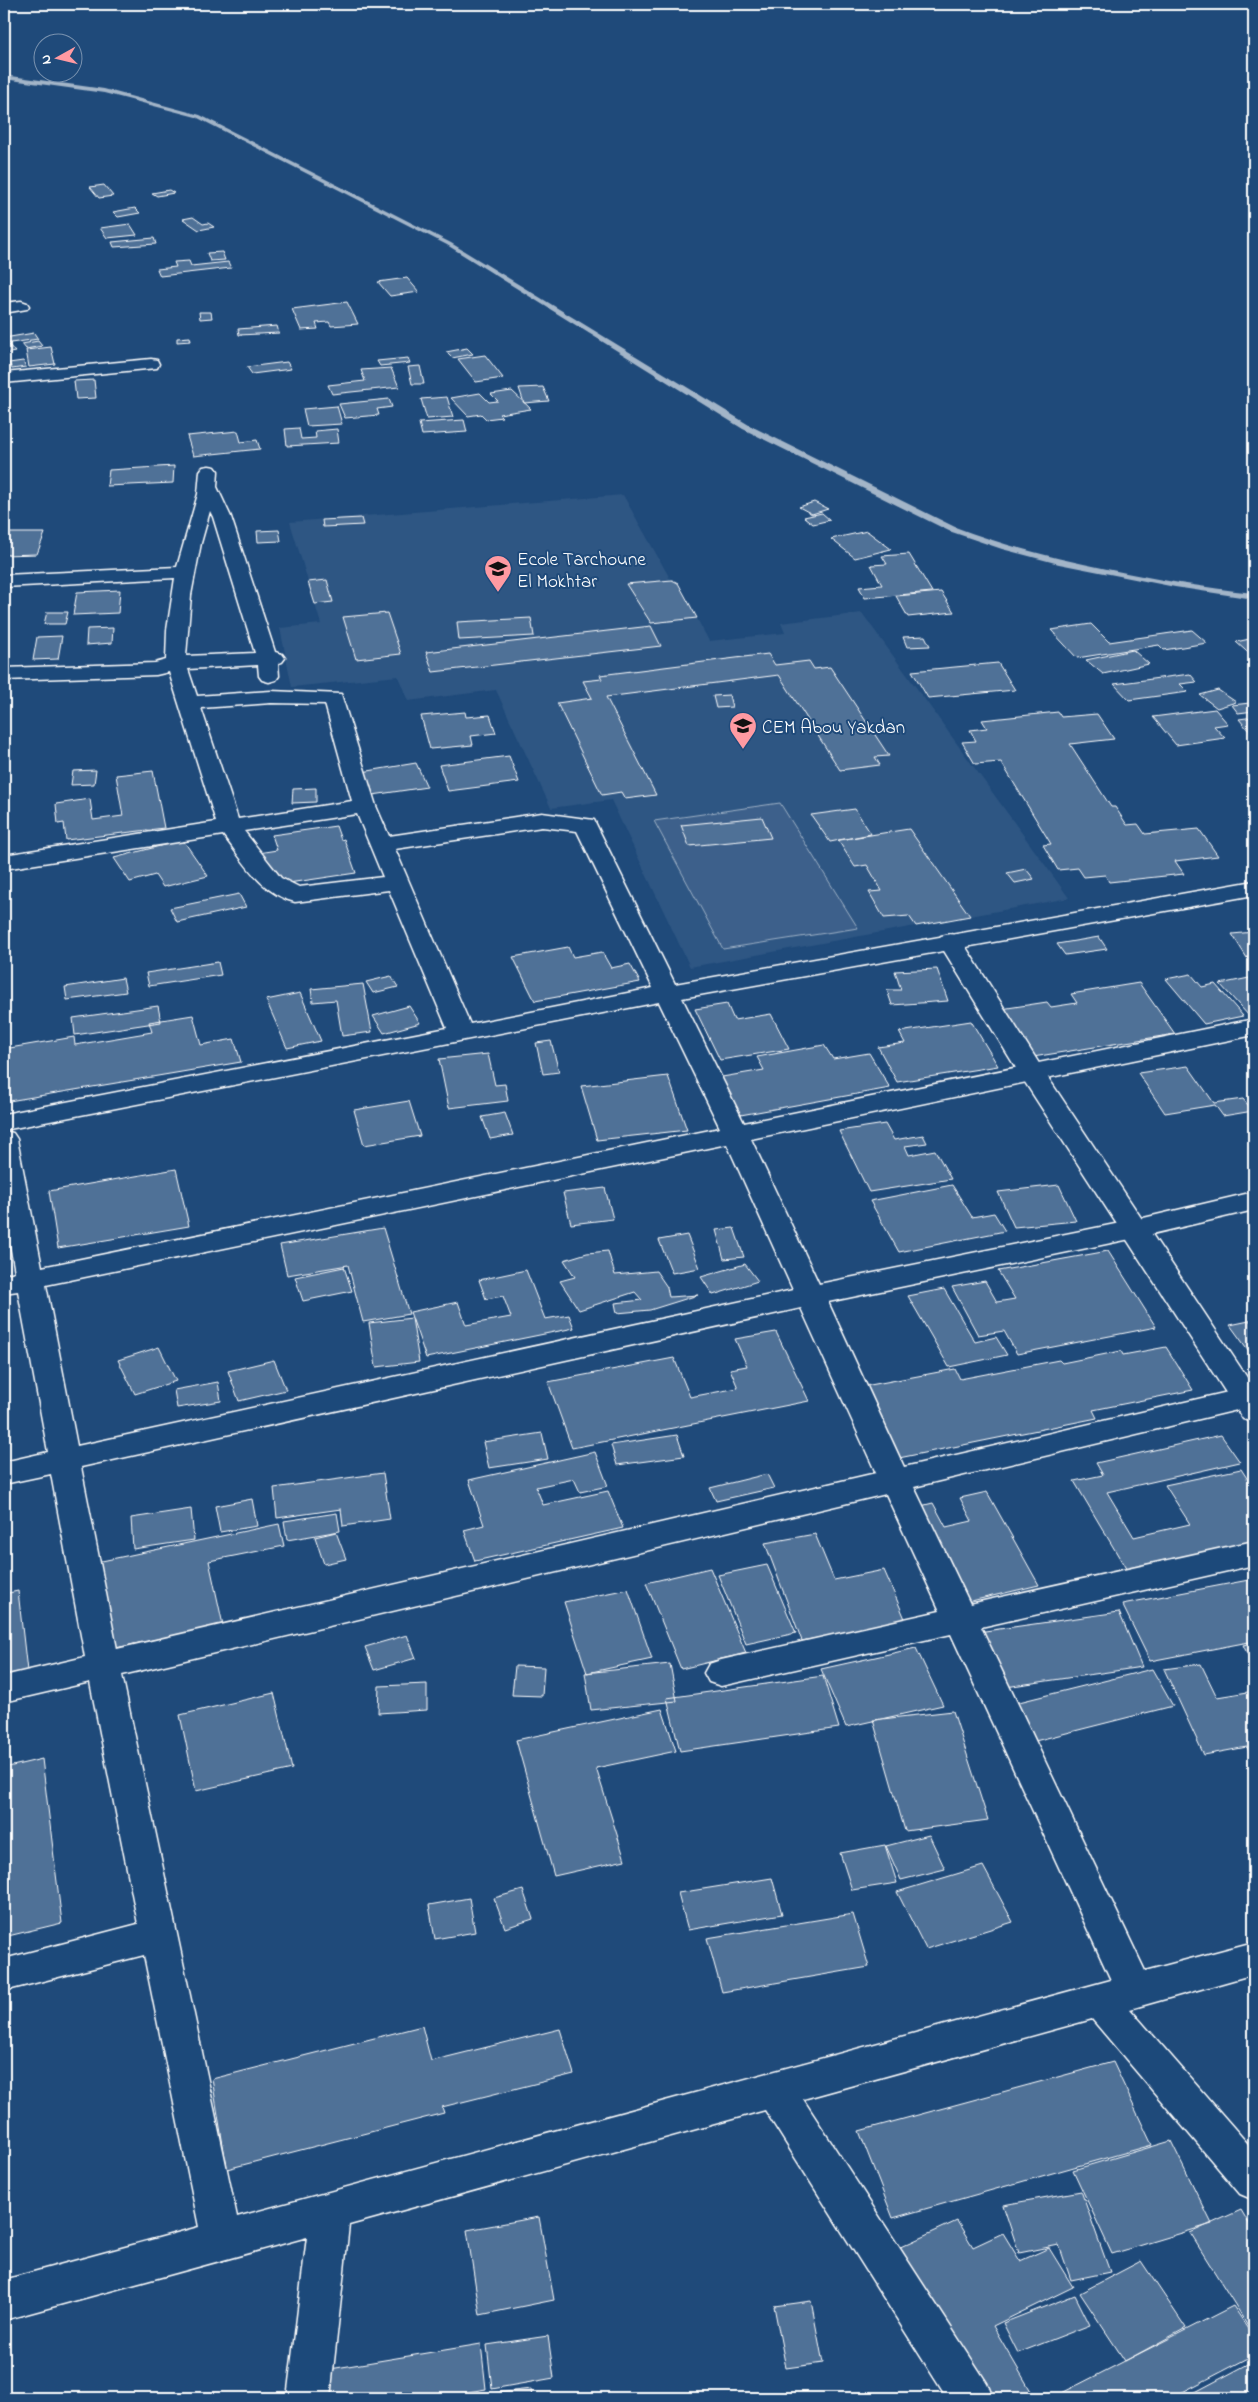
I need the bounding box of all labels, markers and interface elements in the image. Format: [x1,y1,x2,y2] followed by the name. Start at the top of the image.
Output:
[32,32,82,82] north arrow
[36,53,58,66] text: N
[517,547,646,596] place label: Ecole Tarchoune El Mokhtar
[483,554,513,593] school or university icon: Ecole Tarchoune El Mokhtar
[728,711,758,750] school or university icon: CEM Abou Yakdan
[762,715,905,742] place label: CEM Abou Yakdan

